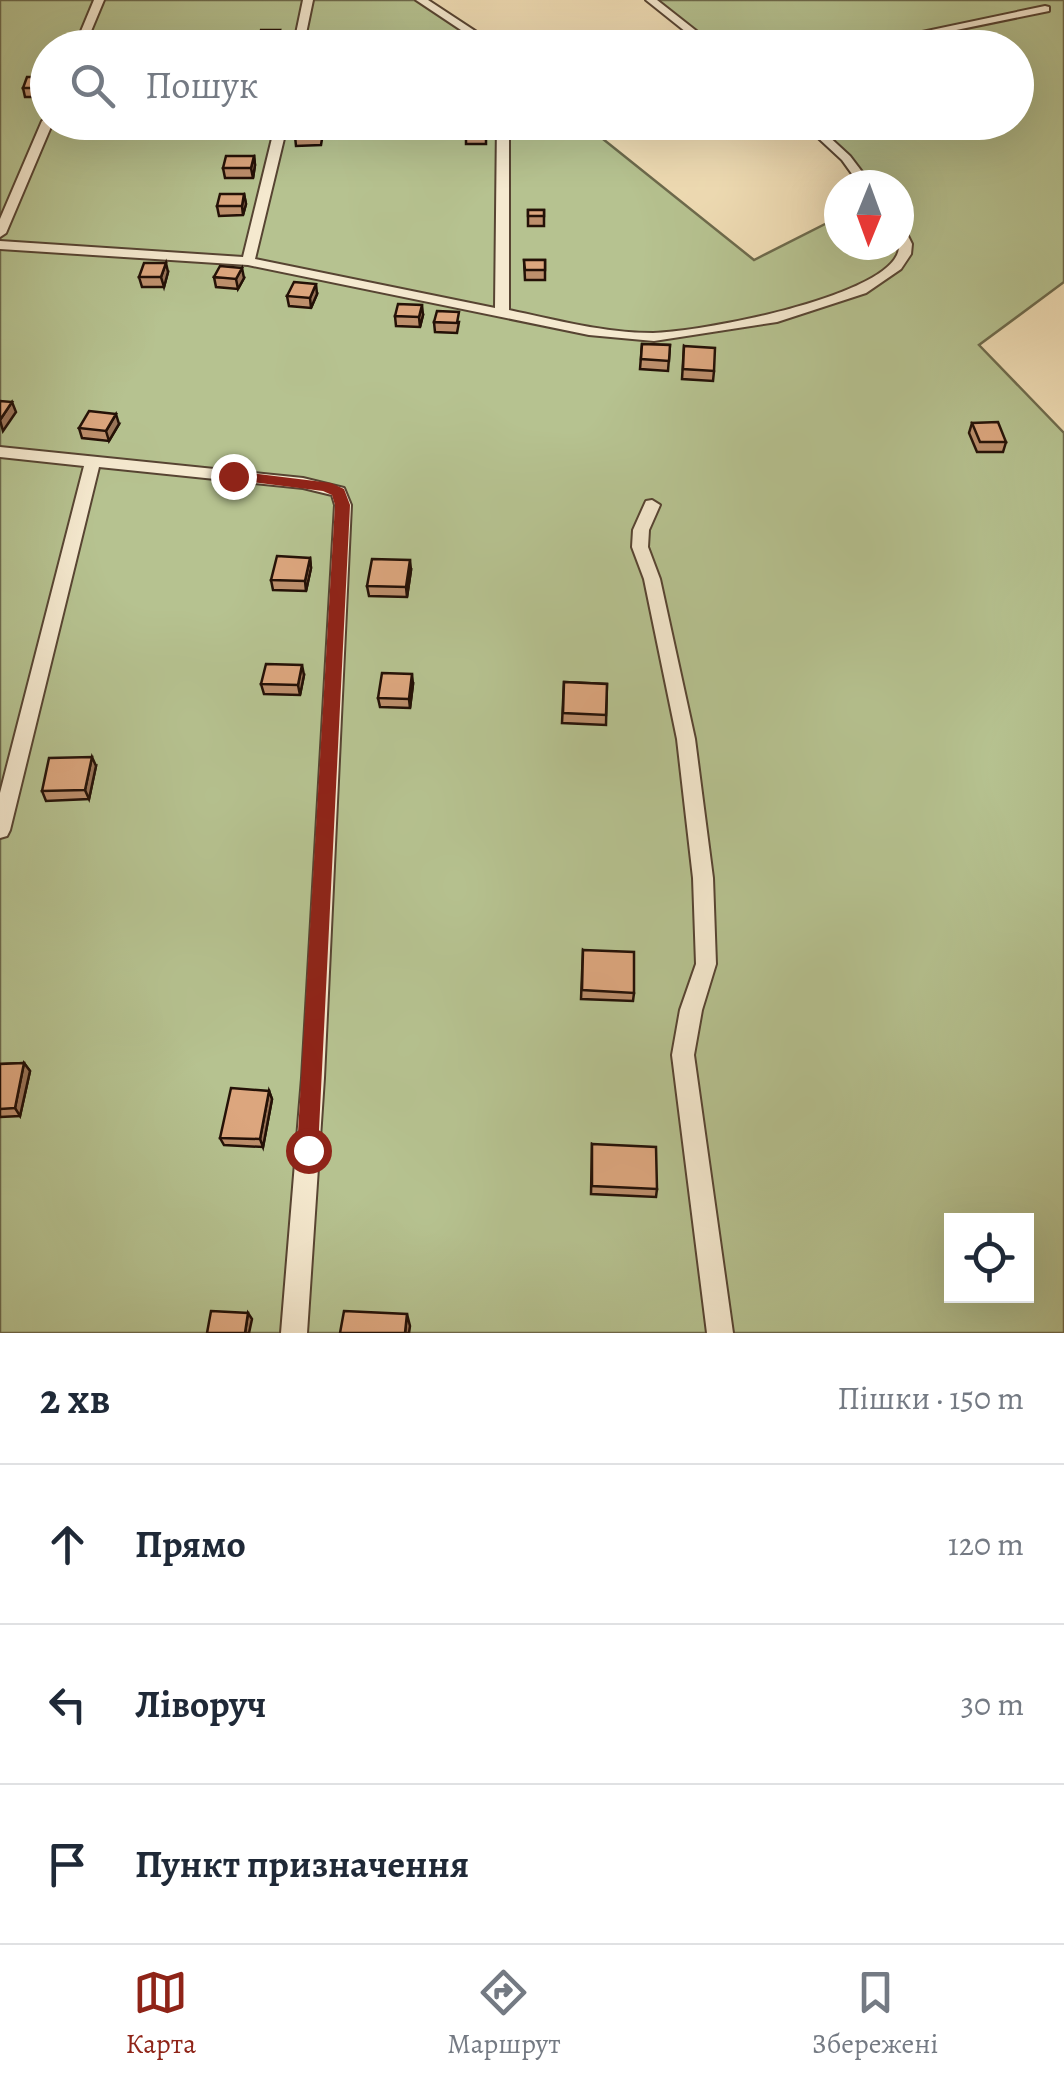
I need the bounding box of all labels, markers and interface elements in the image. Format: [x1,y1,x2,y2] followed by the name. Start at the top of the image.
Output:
[30,30,1034,140] search box
[65,58,120,113] icon: search
[145,59,258,111] text: Пошук
[824,170,914,260] north arrow
[211,454,257,500] route end
[286,1128,332,1174] route start
[944,1213,1034,1303] map controls
[944,1213,1034,1303] button: locate
[40,1370,110,1427] text: 2 хв
[837,1376,1024,1420] text: Пішки · 150 m
[40,1517,95,1572] icon: ahead
[135,1518,246,1570] text: Прямо
[948,1522,1024,1566] text: 120 m
[40,1677,95,1732] icon: left
[135,1678,266,1730] text: Ліворуч
[961,1682,1024,1726] text: 30 m
[40,1837,95,1892] icon: arrive
[135,1838,469,1890] text: Пункт призначення
[126,1965,196,2063] tab: Карта
[447,1965,561,2063] tab: Маршрут
[812,1965,938,2063] tab: Збережені

